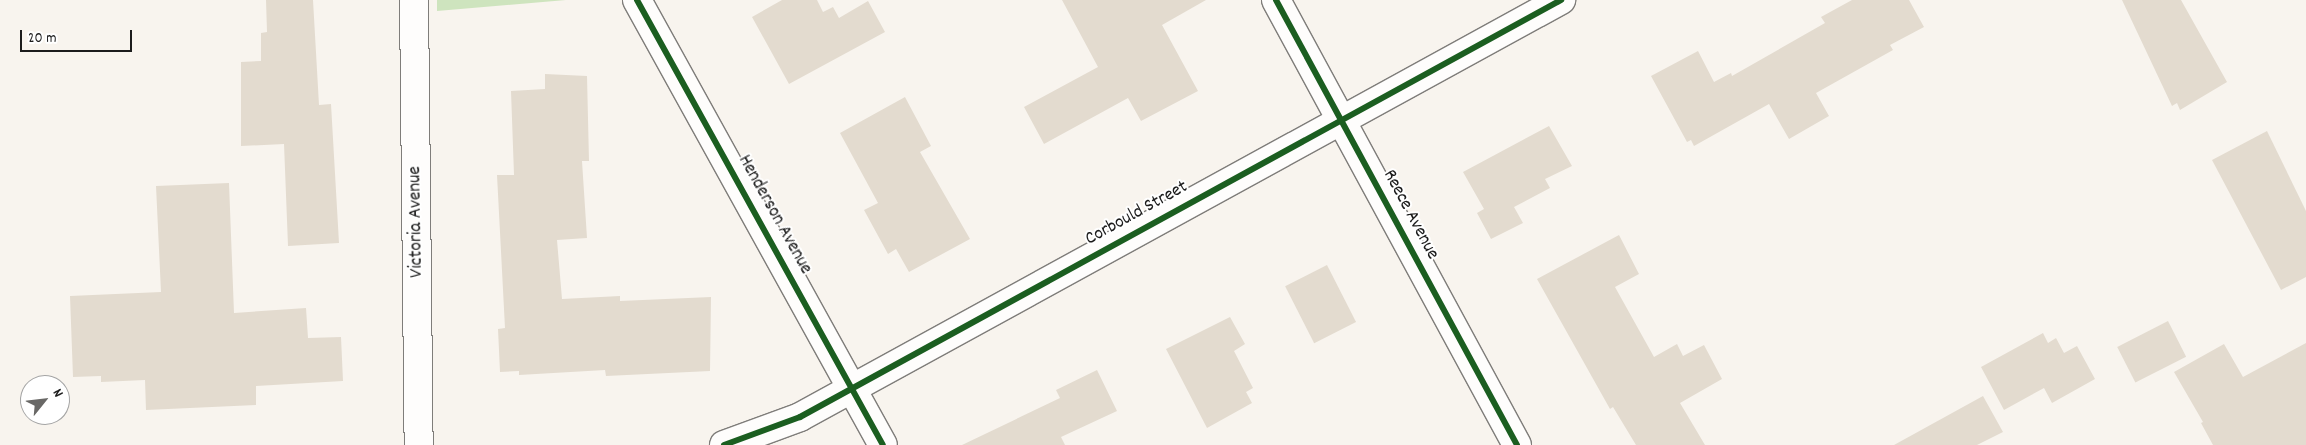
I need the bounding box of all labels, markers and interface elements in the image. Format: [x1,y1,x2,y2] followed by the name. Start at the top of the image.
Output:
[22,20,135,52] scale bar
[28,28,56,50] text: 20 m
[732,151,816,279] street label: Henderson Avenue
[405,166,429,278] street label: Victoria Avenue
[1377,166,1443,264] street label: Reece Avenue
[1082,176,1192,252] street label: Corbould Street
[20,375,70,425] north arrow
[47,385,68,401] text: N

